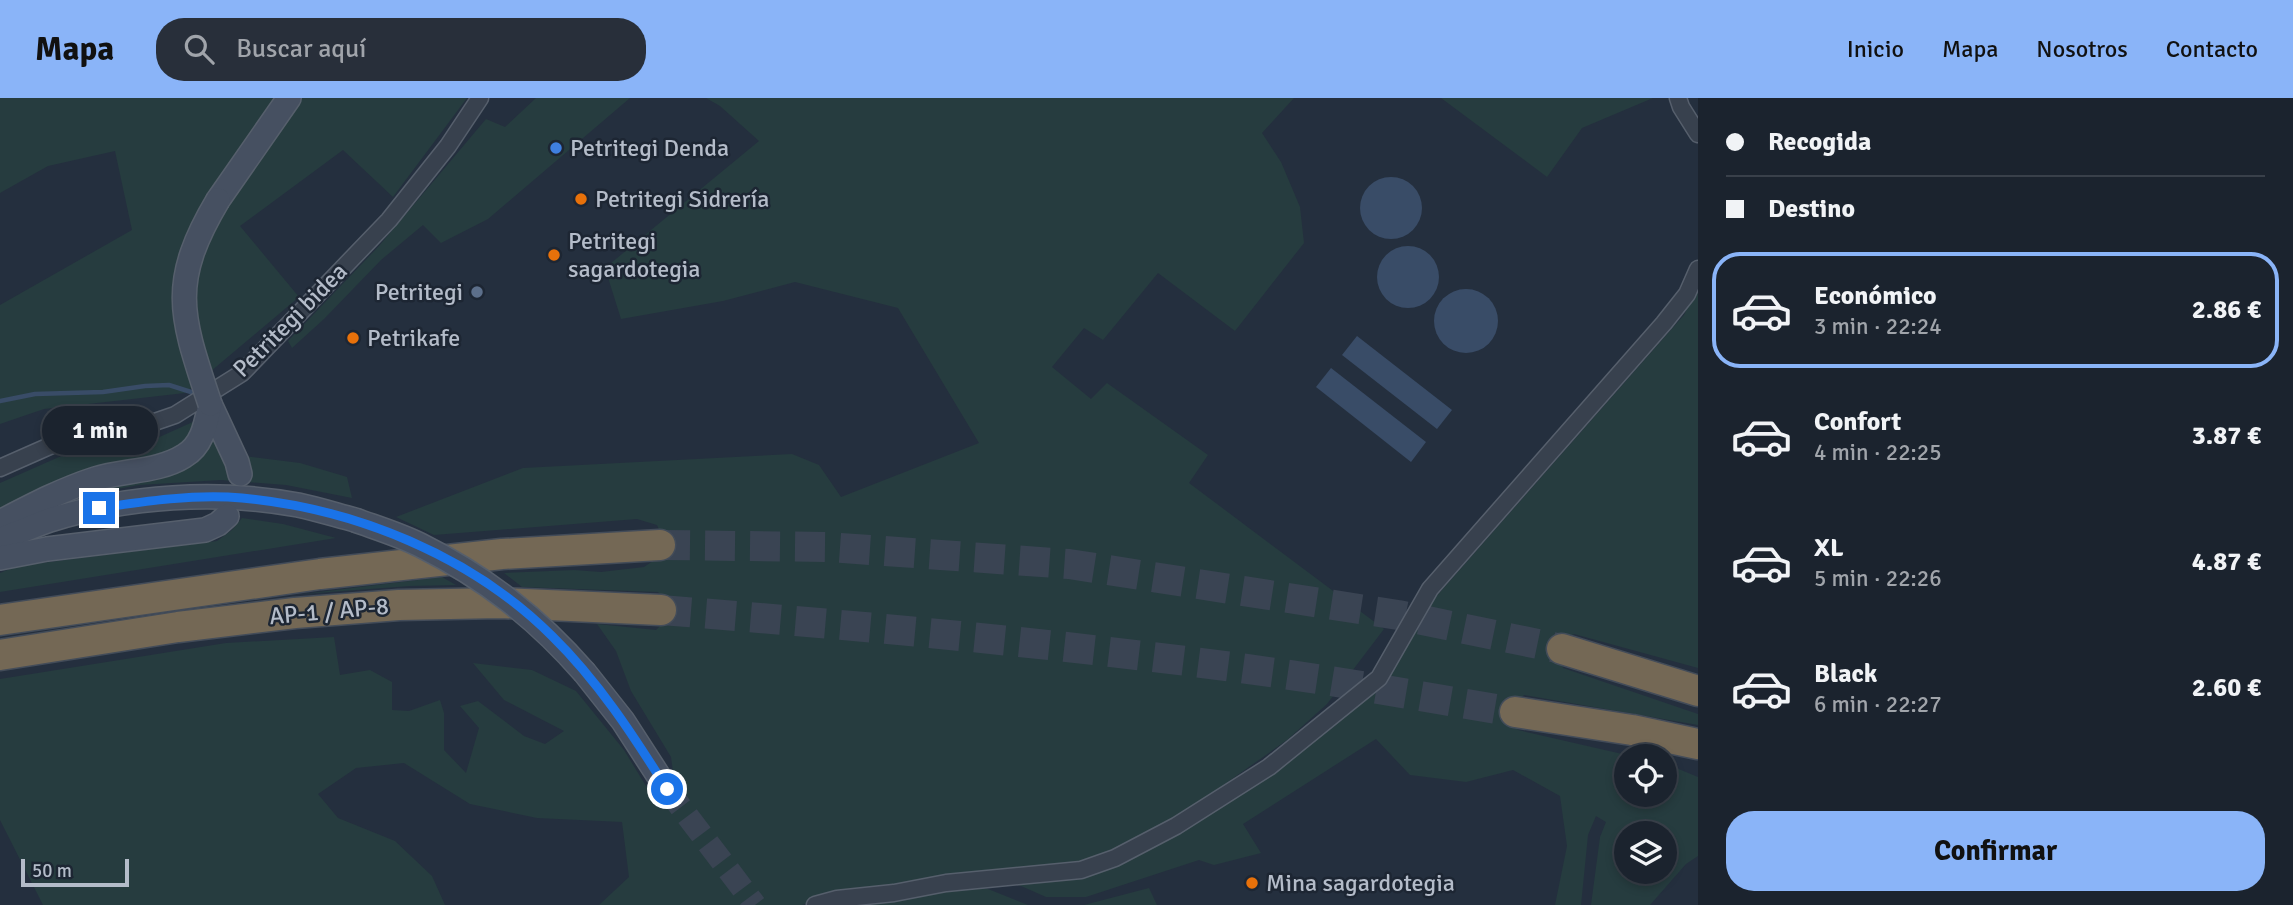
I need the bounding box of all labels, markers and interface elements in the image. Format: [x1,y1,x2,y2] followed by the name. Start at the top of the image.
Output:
[156,18,646,81] search box
[35,29,114,70] text: Mapa
[180,30,218,68] icon: search
[236,33,366,65] text: Buscar aquí
[1847,34,1904,64] text: Inicio
[1942,34,1998,64] text: Mapa
[2036,34,2128,64] text: Nosotros
[2166,34,2258,64] text: Contacto
[1768,126,1871,158] text: Recogida
[570,133,729,163] place label: Petritegi Denda
[548,140,564,156] marker: Petritegi Denda
[595,184,769,214] place label: Petritegi Sidrería
[573,191,589,207] marker: Petritegi Sidrería
[1768,193,1855,225] text: Destino
[568,226,700,284] place label: Petritegi sagardotegia
[546,247,562,263] marker: Petritegi sagardotegia
[226,256,354,384] street label: Petritegi bidea
[375,277,463,307] place label: Petritegi
[1730,279,1793,342] icon: car
[1814,280,1937,312] text: Económico
[469,284,485,300] marker: Petritegi
[2192,294,2261,326] text: 2.86 €
[1814,312,1942,341] text: 3 min · 22:24
[367,323,460,353] place label: Petrikafe
[345,330,361,346] marker: Petrikafe
[1730,405,1793,468] icon: car
[41,406,157,456] callout: 1 min
[1814,406,1901,438] text: Confort
[72,416,128,445] text: 1 min
[2192,420,2261,452] text: 3.87 €
[1814,438,1942,467] text: 4 min · 22:25
[83,492,115,524] route end
[1730,531,1793,594] icon: car
[1814,532,1844,564] text: XL
[2192,546,2261,578] text: 4.87 €
[1814,564,1942,593] text: 5 min · 22:26
[268,591,390,631] street label: AP-1 / AP-8
[1730,657,1793,720] icon: car
[1814,658,1877,690] text: Black
[2192,672,2261,704] text: 2.60 €
[1814,690,1942,719] text: 6 min · 22:27
[1614,744,1677,884] map controls
[1614,744,1677,807] button: locate
[651,773,683,805] route start
[1726,811,2265,891] button: Confirmar
[1614,821,1677,884] button: layers
[21,856,130,888] scale bar
[32,859,72,883] text: 50 m
[1266,868,1455,898] place label: Mina sagardotegia
[1244,875,1260,891] marker: Mina sagardotegia

